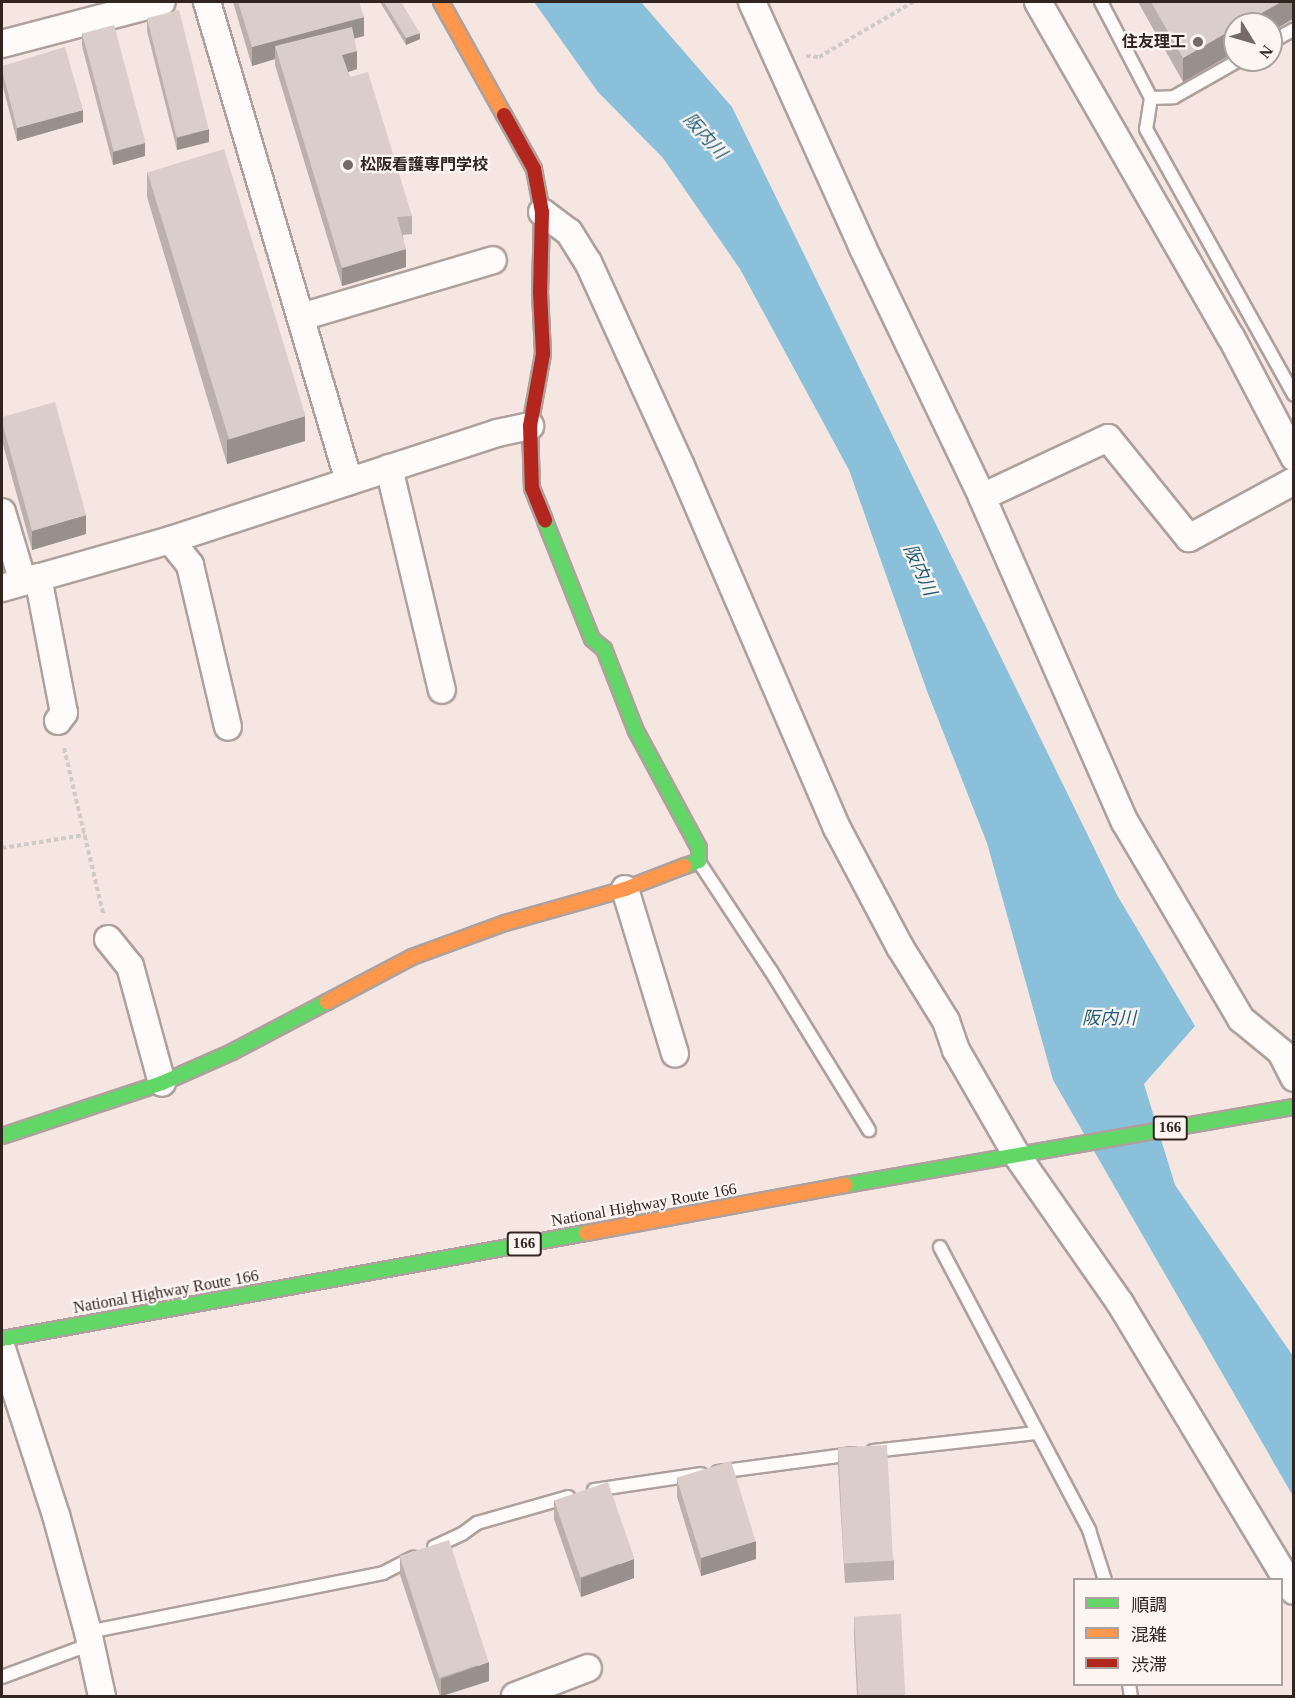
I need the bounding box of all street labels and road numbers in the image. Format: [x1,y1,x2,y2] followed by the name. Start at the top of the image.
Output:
[1152,1116,1188,1140] road number: 166
[550,1179,738,1231] street label: National Highway Route 166
[506,1232,542,1256] road number: 166
[72,1266,260,1318] street label: National Highway Route 166

